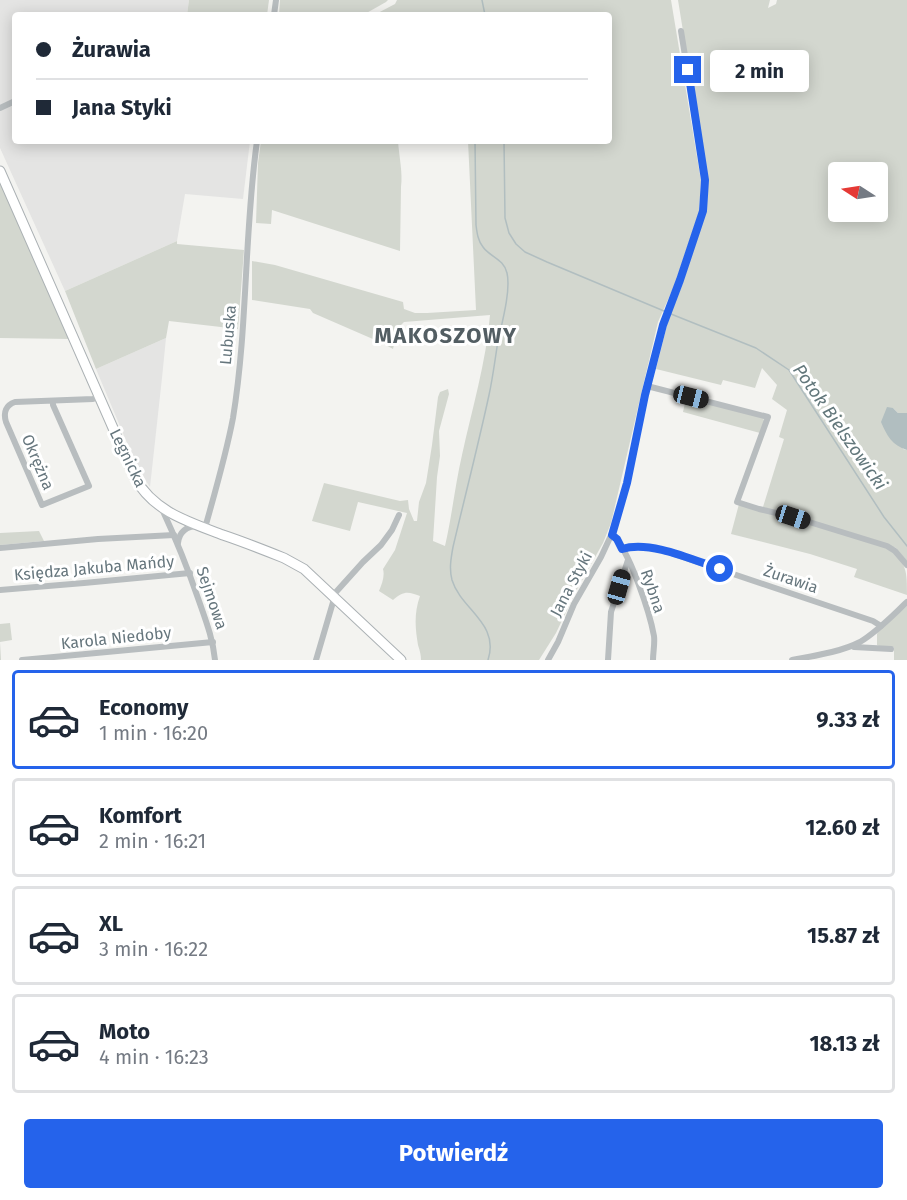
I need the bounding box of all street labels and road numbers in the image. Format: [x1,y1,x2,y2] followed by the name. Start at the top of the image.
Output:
[216,304,240,366] street label: Lubuska
[106,426,150,490] street label: Legnicka
[18,431,58,493] street label: Okrężna
[546,548,596,620] street label: Jana Styki
[13,552,175,584] street label: Księdza Jakuba Mańdy
[761,560,821,597] street label: Żurawia
[192,564,232,632] street label: Sejmowa
[637,567,669,615] street label: Rybna
[60,623,172,653] street label: Karola Niedoby

